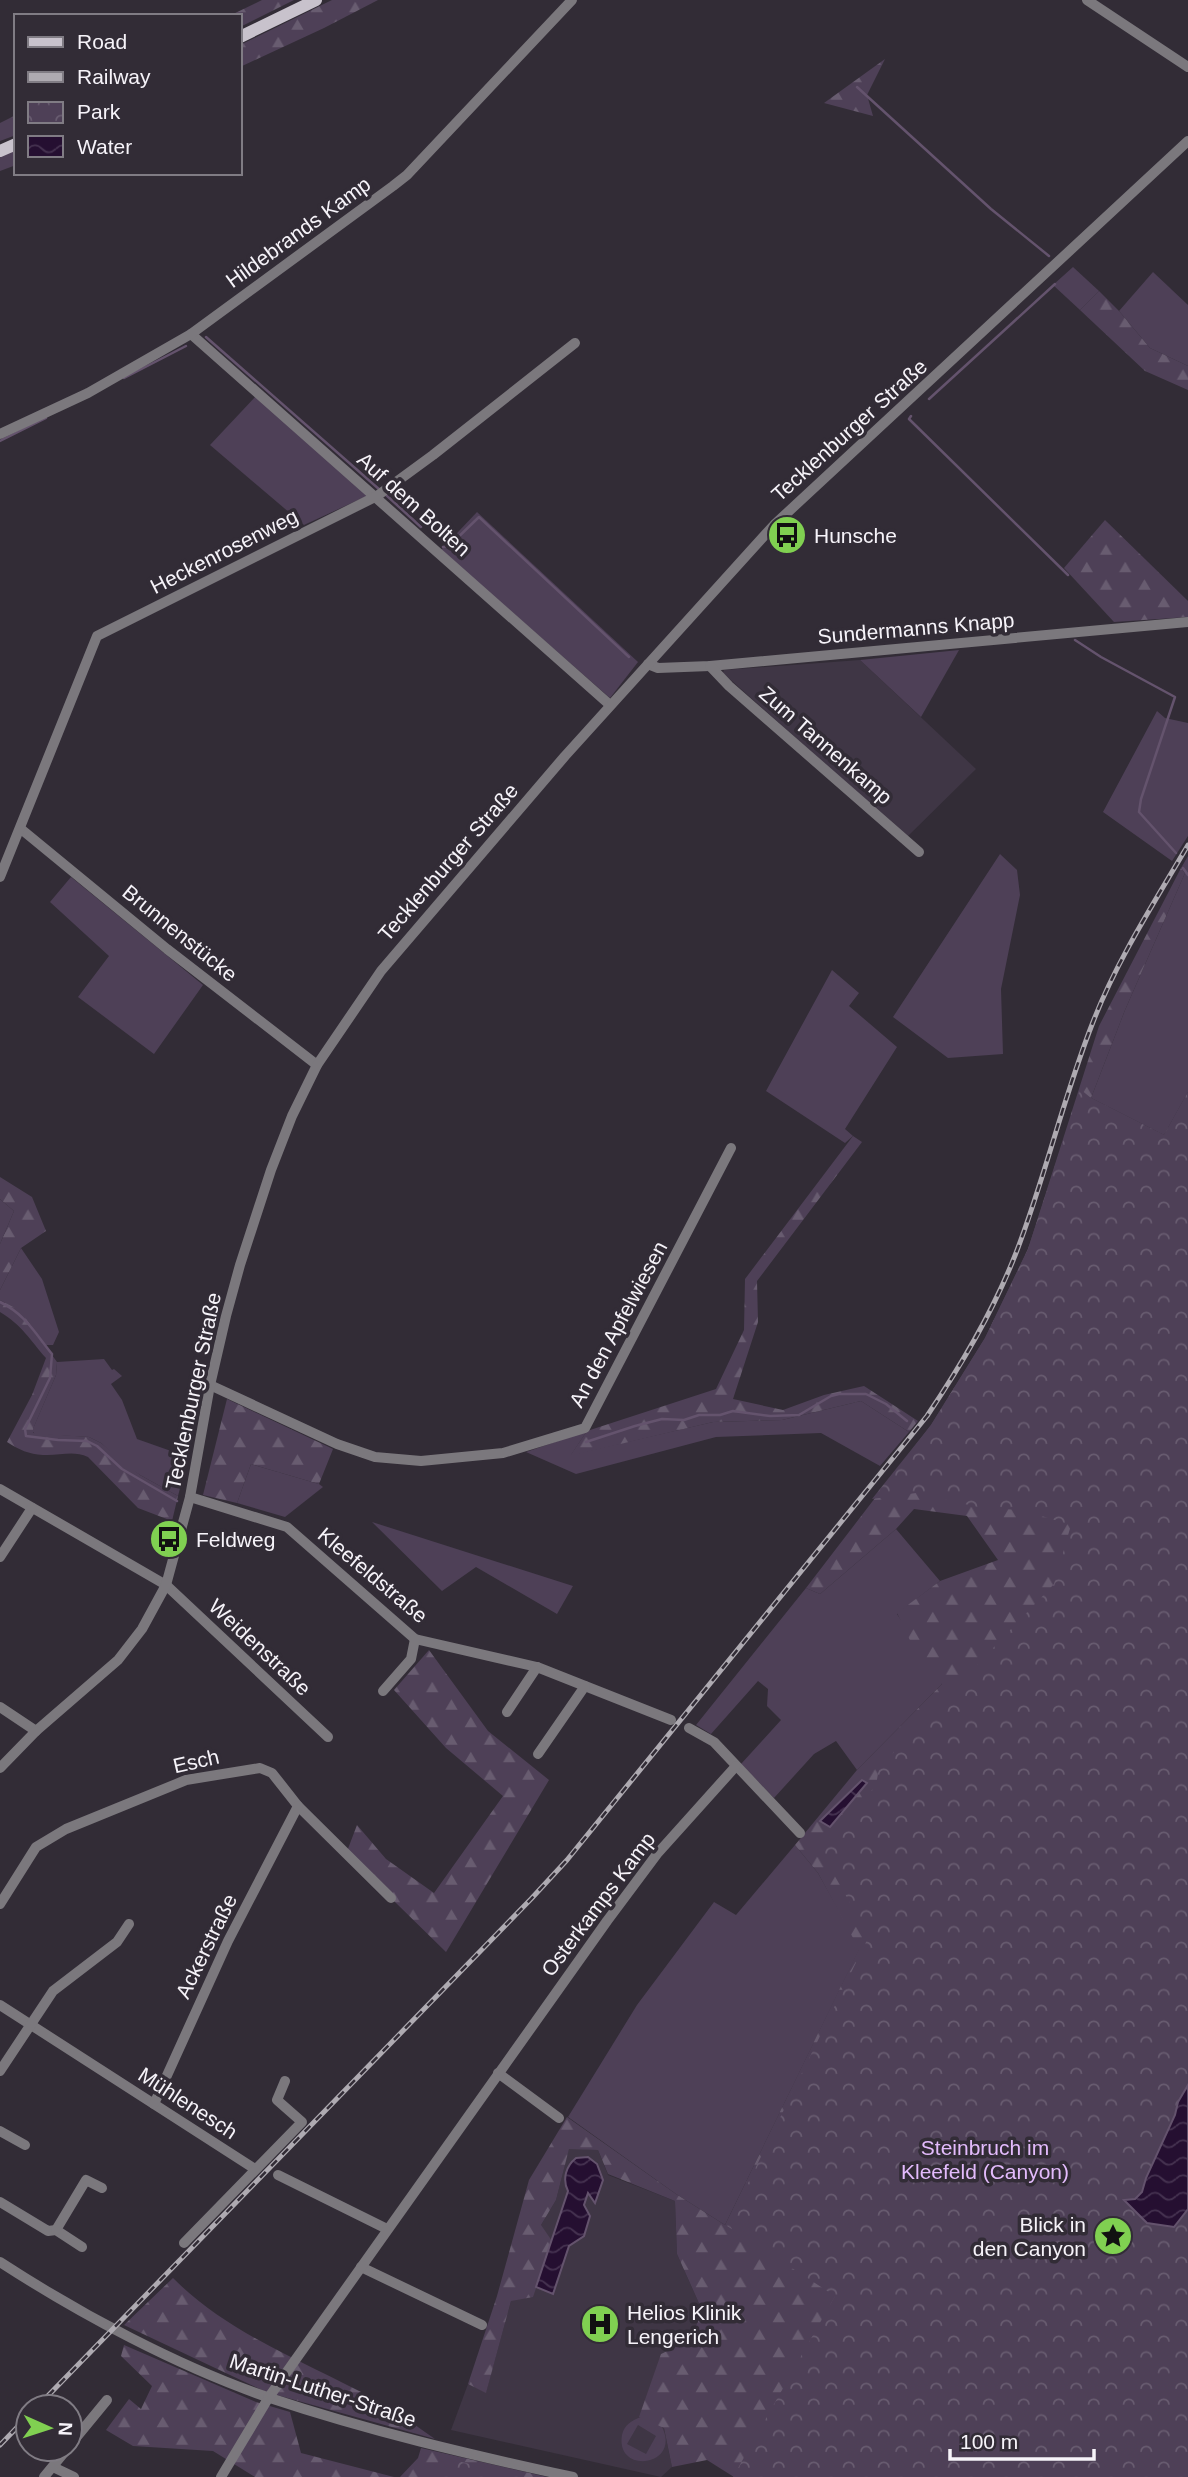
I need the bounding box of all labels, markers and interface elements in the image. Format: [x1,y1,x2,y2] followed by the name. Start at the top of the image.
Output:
[14,14,242,175] legend
[77,30,127,53] text: Road
[77,65,151,88] text: Railway
[77,100,121,123] text: Park
[77,135,132,158] text: Water
[221,172,375,292] street label: Hildebrands Kamp
[767,354,931,506] street label: Tecklenburger Straße
[353,447,475,561] street label: Auf dem Bolten
[146,504,302,598] street label: Heckenrosenweg
[766,514,808,556] bus stop icon: Hunsche
[814,524,897,547] place label: Hunsche
[817,608,1015,648] street label: Sundermanns Knapp
[755,681,897,809] street label: Zum Tannenkamp
[373,779,523,945] street label: Tecklenburger Straße
[118,880,242,986] street label: Brunnenstücke
[565,1237,671,1411] street label: An den Apfelwiesen
[161,1290,225,1492] street label: Tecklenburger Straße
[148,1518,190,1560] bus stop icon: Feldweg
[314,1523,432,1627] street label: Kleefeldstraße
[196,1528,275,1551] place label: Feldweg
[204,1594,316,1700] street label: Weidenstraße
[171,1745,221,1777] street label: Esch
[536,1828,660,1980] street label: Osterkamps Kamp
[171,1890,241,2002] street label: Ackerstraße
[134,2063,242,2143] street label: Mühlenesch
[901,2136,1069,2183] park label: Steinbruch im Kleefeld (Canyon)
[973,2213,1086,2260] place label: Blick in den Canyon
[1092,2215,1134,2257] place icon: Blick in den Canyon
[627,2301,742,2348] place label: Helios Klinik Lengerich
[579,2303,621,2345] hospital icon: Helios Klinik Lengerich
[227,2349,419,2431] street label: Martin-Luther-Straße
[14,2393,84,2463] north arrow
[950,2418,1094,2462] scale bar
[55,2421,76,2436] text: N
[960,2430,1018,2453] text: 100 m

